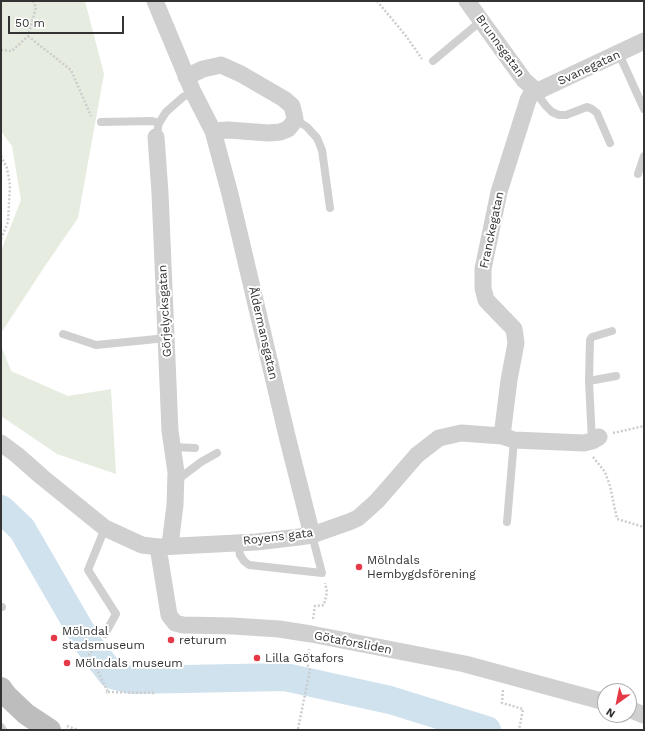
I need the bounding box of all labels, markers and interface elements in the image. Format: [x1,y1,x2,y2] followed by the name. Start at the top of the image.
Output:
[10,8,126,34] scale bar
[473,12,527,80] street label: Brunnsgatan
[15,16,45,30] text: 50 m
[556,47,622,89] street label: Svanegatan
[477,190,507,270] street label: Franckegatan
[155,265,175,357] street label: Görjelycksgatan
[245,285,281,381] street label: Åldermansgatan
[242,526,314,548] street label: Royens gata
[367,553,476,581] place label: Mölndals Hembygdsförening
[354,562,364,572] marker: Mölndals Hembygdsförening
[62,624,145,652] place label: Mölndal stadsmuseum
[313,628,393,658] street label: Götaforsliden
[49,633,59,643] marker: Mölndal stadsmuseum
[179,633,227,647] place label: returum
[166,635,176,645] marker: returum
[265,651,344,665] place label: Lilla Götafors
[252,653,262,663] marker: Lilla Götafors
[75,656,183,670] place label: Mölndals museum
[62,658,72,668] marker: Mölndals museum
[597,683,637,723] north arrow
[604,705,618,720] text: N

